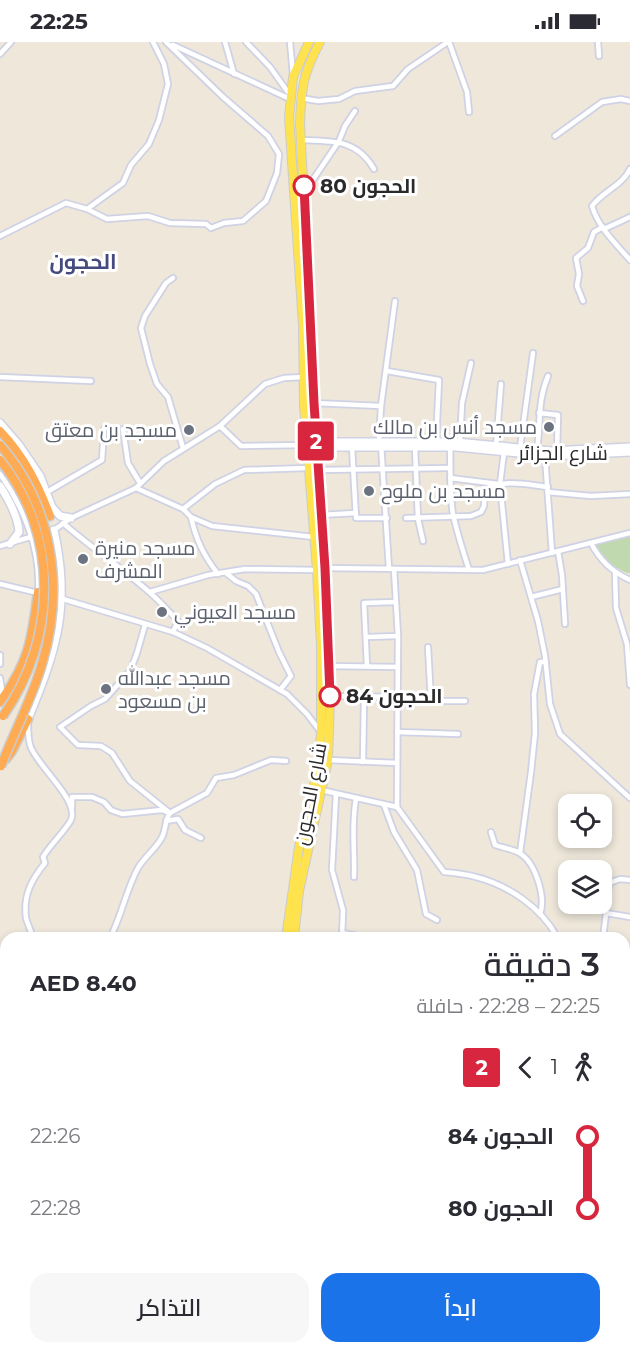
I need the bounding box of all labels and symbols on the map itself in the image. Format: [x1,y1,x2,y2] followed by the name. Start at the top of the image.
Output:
[320,174,416,198] place label: الحجون 80
[293,175,315,197] marker: الحجون 80
[49,249,117,275] district label: الحجون
[373,415,537,440] place label: مسجد أنس بن مالك
[45,418,177,443] place label: مسجد بن معتق
[542,420,556,434] marker: مسجد أنس بن مالك
[296,422,336,460] line badge: 2
[182,423,196,437] marker: مسجد بن معتق
[517,441,608,467] street label: شارع الجزائر
[381,479,506,505] place label: مسجد بن ملوح
[362,484,376,498] marker: مسجد بن ملوح
[95,536,195,583] place label: مسجد منيرة المشرف
[76,552,90,566] marker: مسجد منيرة المشرف
[174,600,296,628] place label: مسجد العيوني
[155,605,169,619] marker: مسجد العيوني
[118,665,231,714] place label: مسجد عبدالله بن مسعود
[99,682,113,696] marker: مسجد عبدالله بن مسعود
[346,684,443,708] place label: الحجون 84
[319,685,341,707] marker: الحجون 84
[288,741,334,848] street label: شارع الحجون

